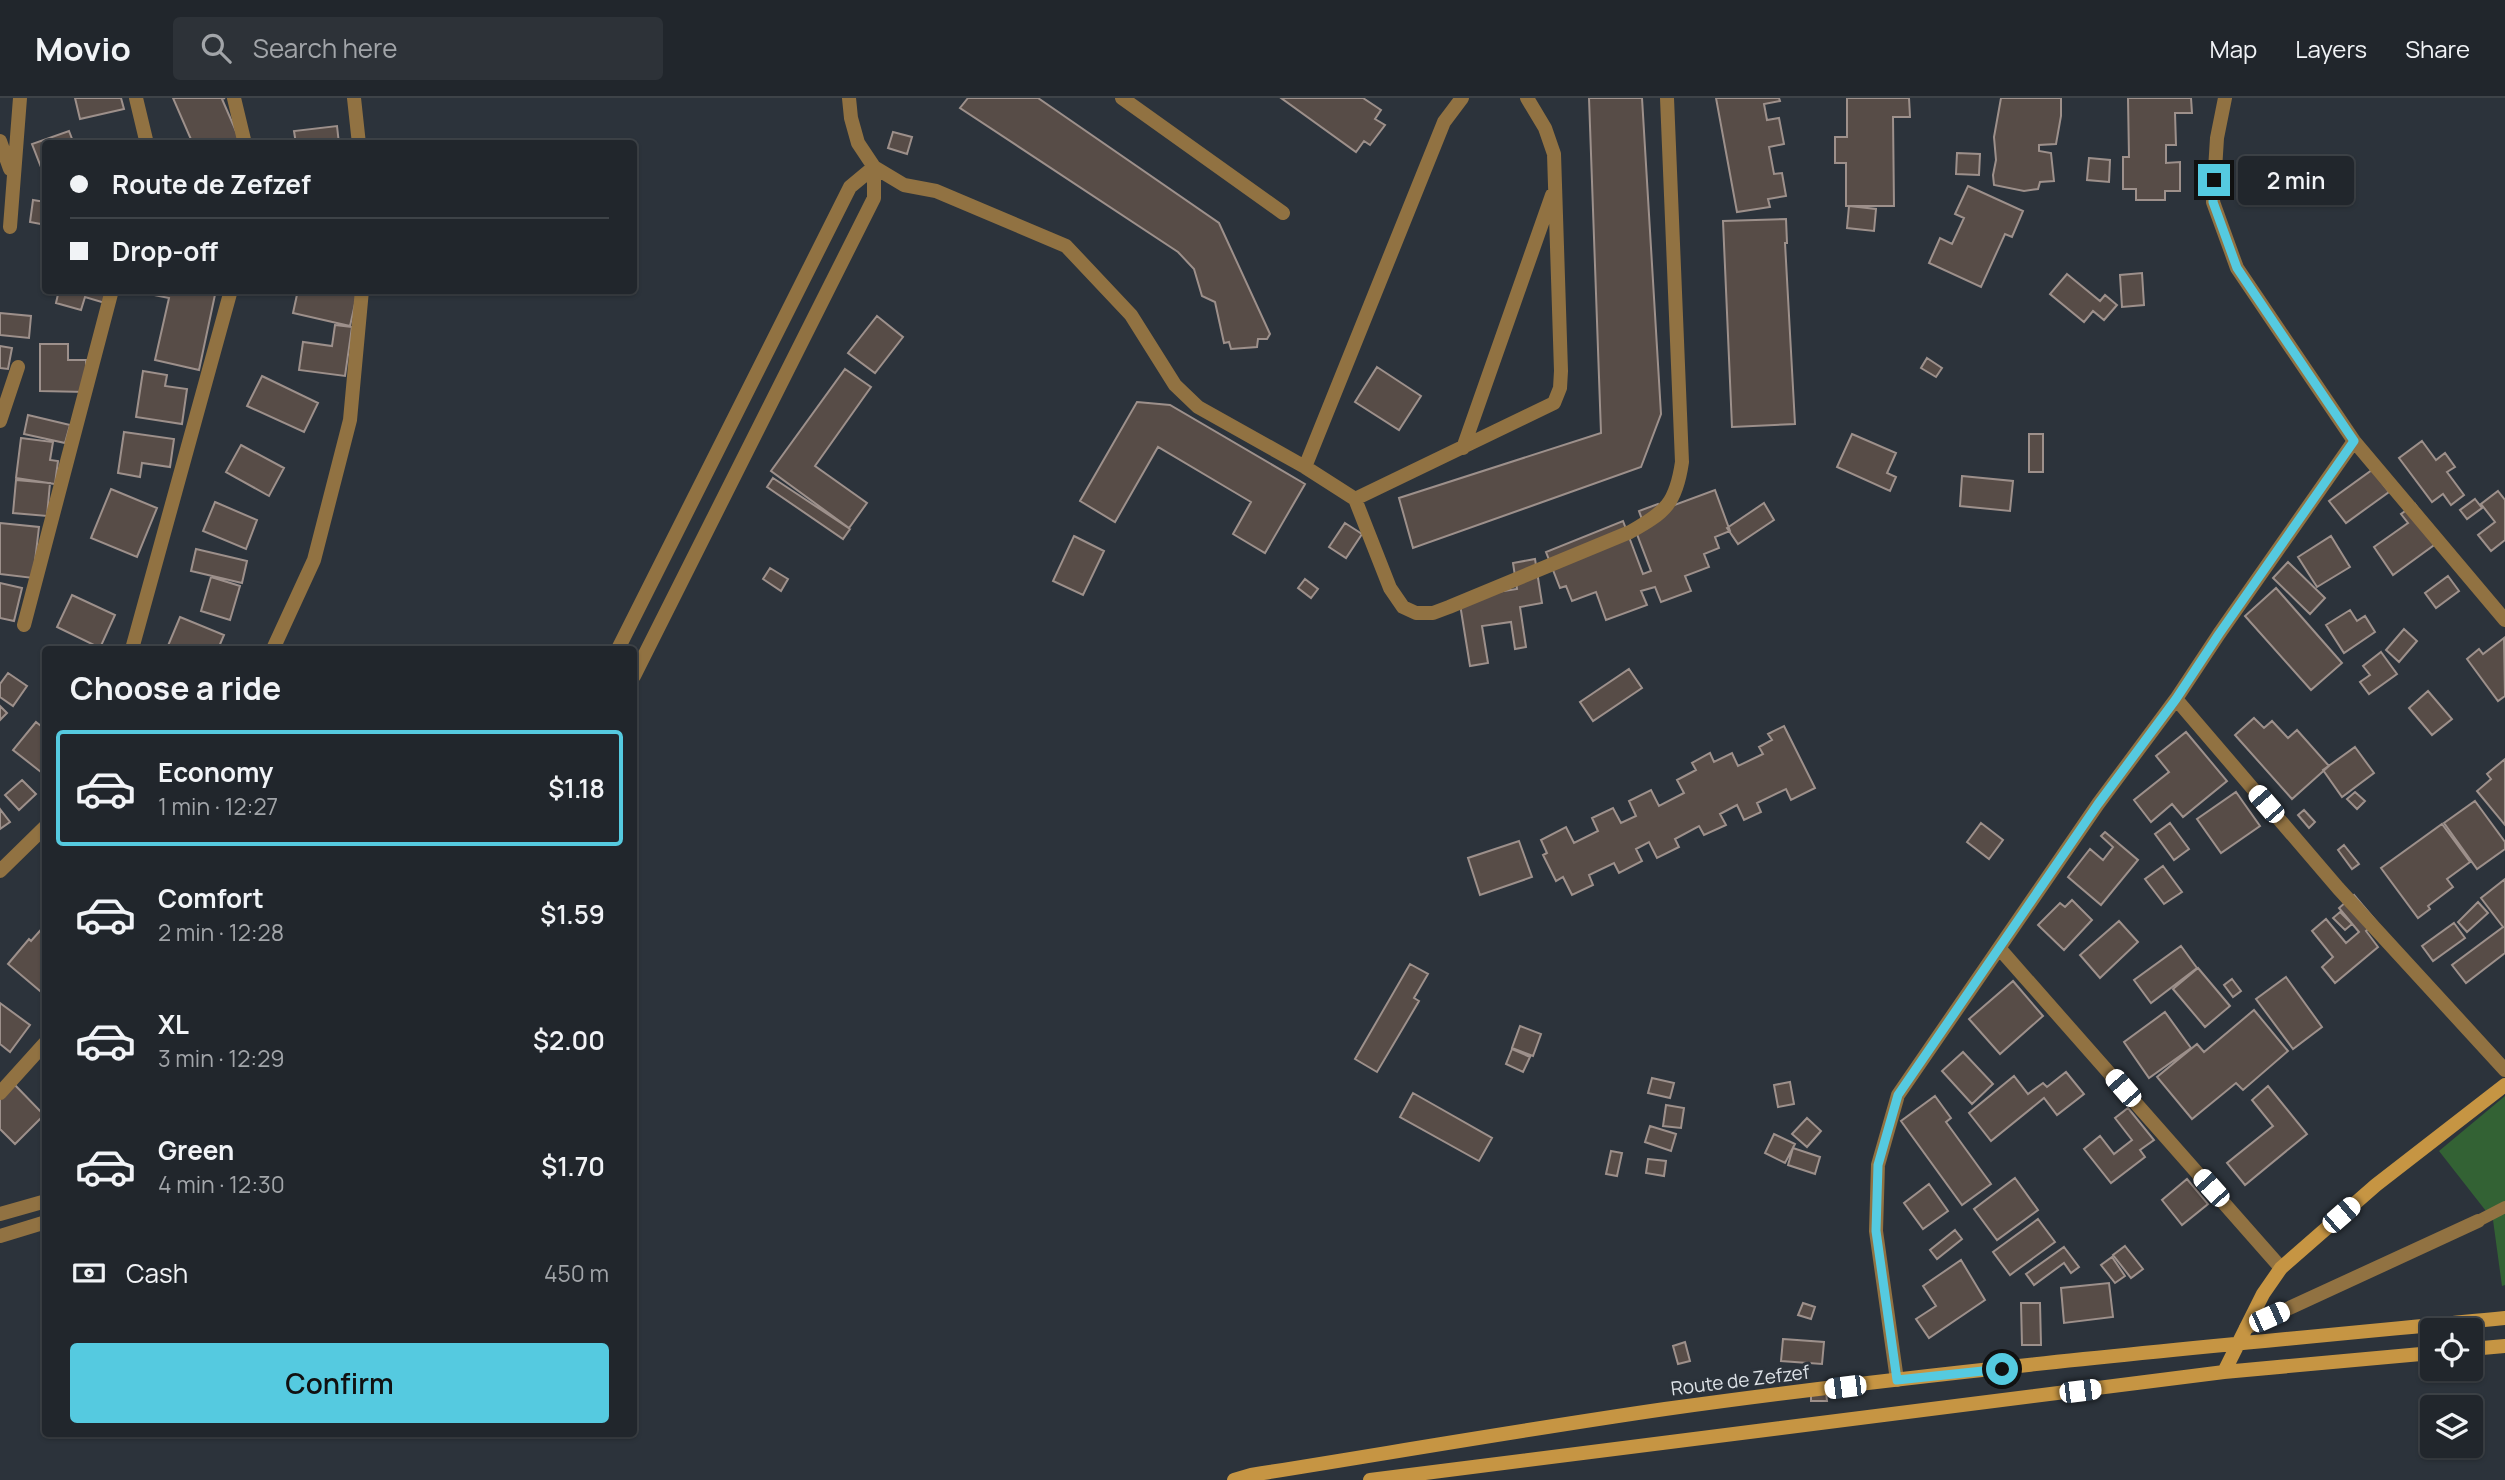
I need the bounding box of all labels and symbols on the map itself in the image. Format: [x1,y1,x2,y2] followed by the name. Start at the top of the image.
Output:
[2238,155,2354,204] callout: 2 min
[2198,164,2230,196] route end
[2245,781,2288,827] car
[2102,1065,2145,1111] car
[2190,1165,2233,1211] car
[2319,1193,2364,1237] car
[2246,1299,2293,1335] car
[1986,1353,2018,1385] route start
[1669,1359,1811,1401] street label: Route de Zefzef
[1823,1374,1868,1400] car
[2058,1378,2103,1404] car

